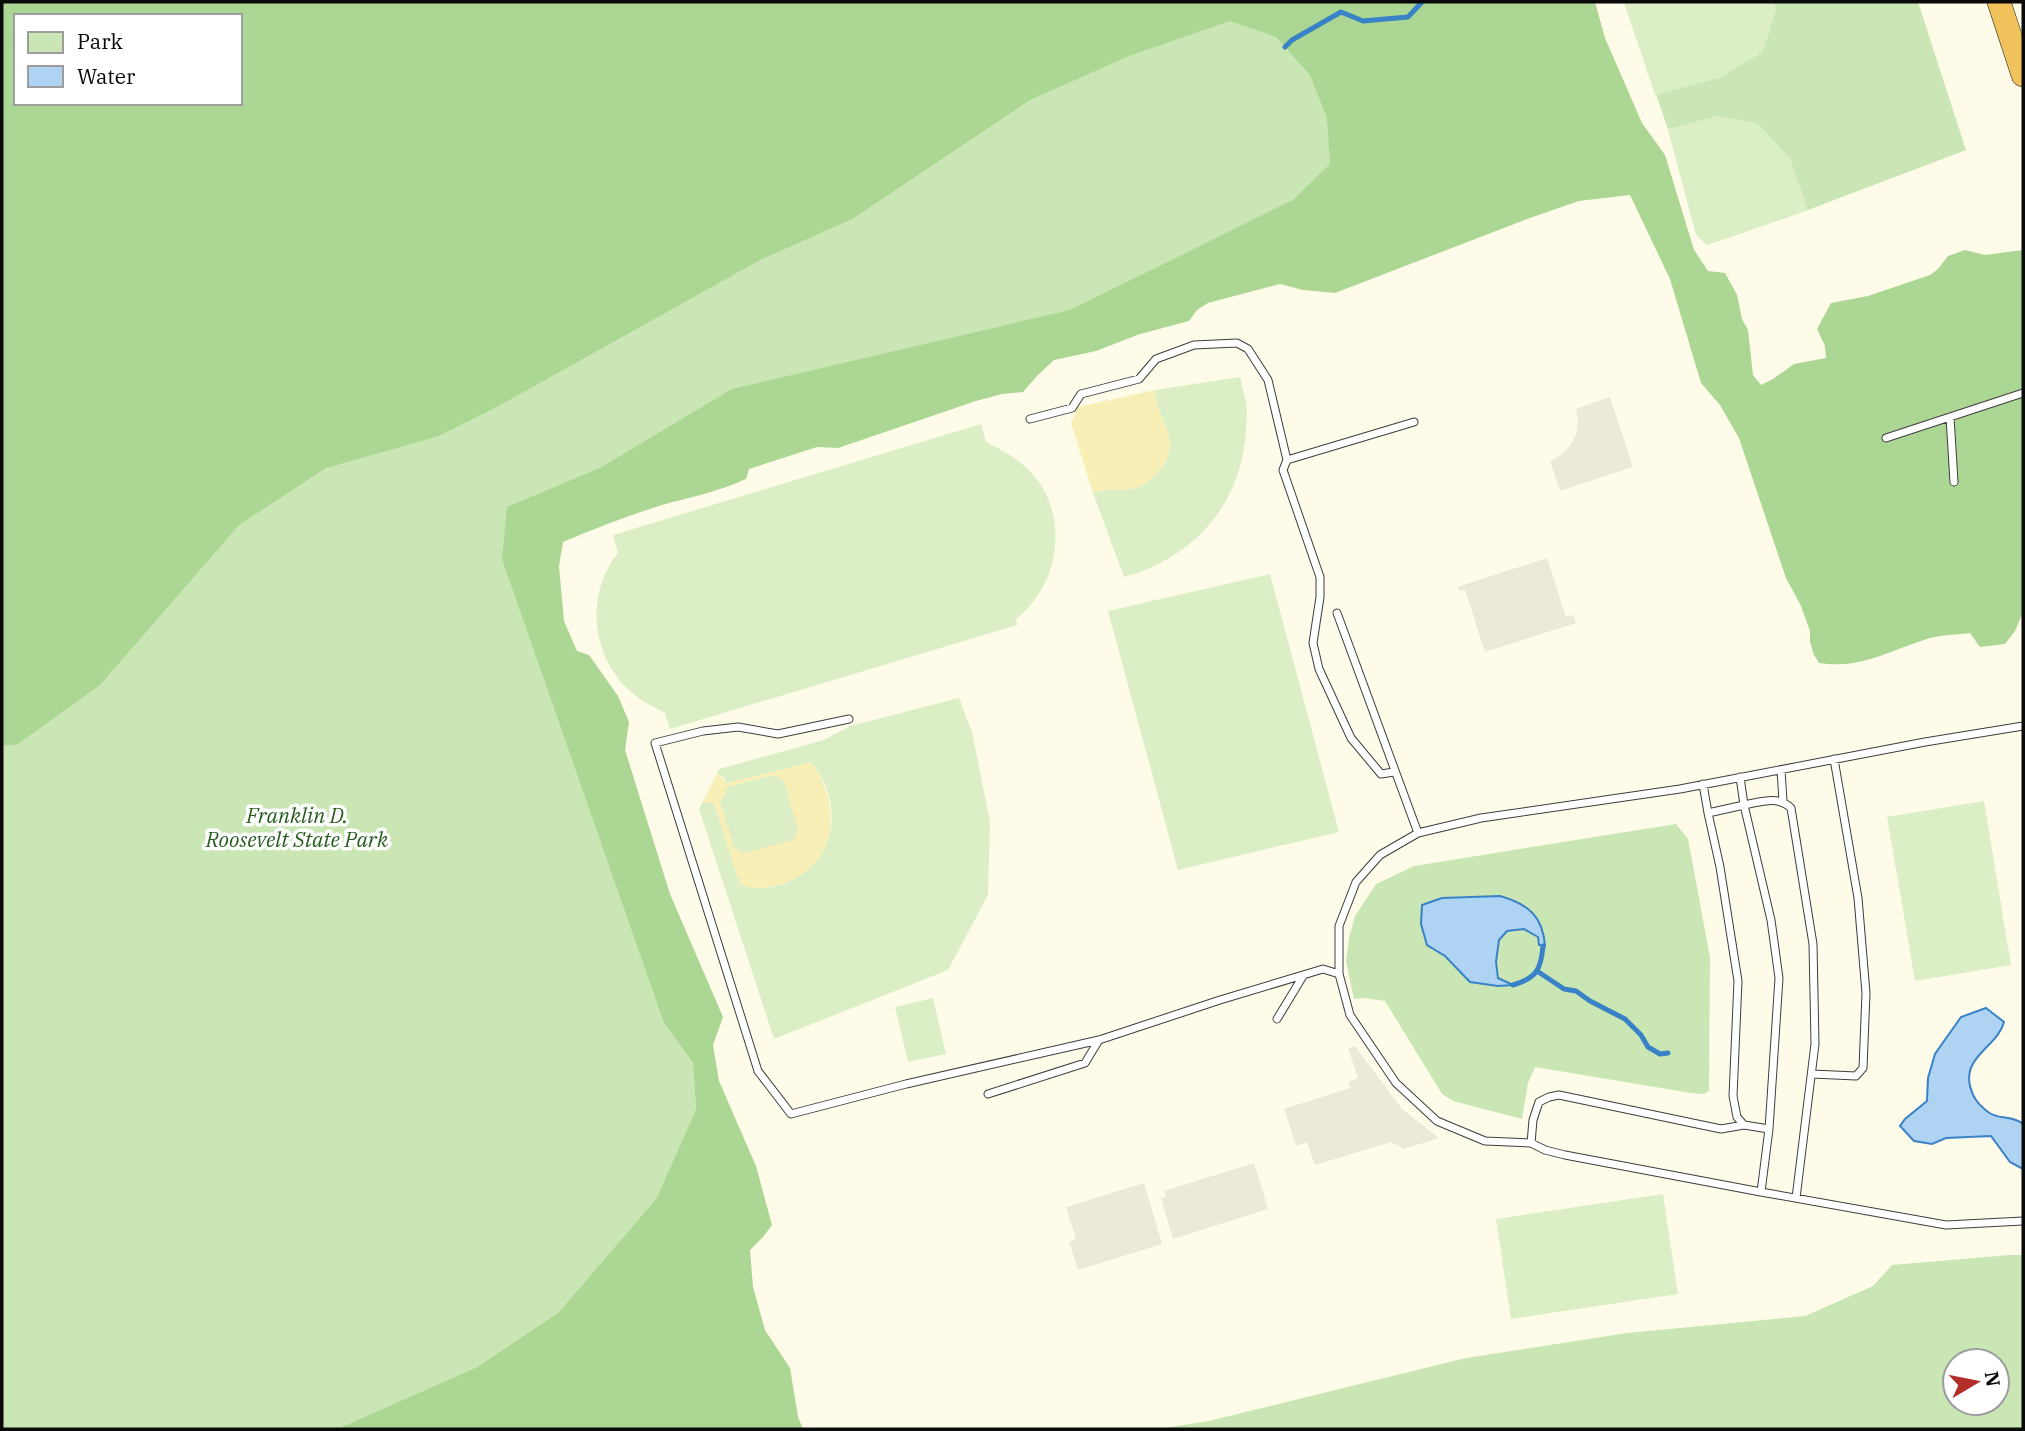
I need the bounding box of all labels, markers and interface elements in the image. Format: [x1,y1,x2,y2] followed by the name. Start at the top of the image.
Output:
[14,14,242,105] legend
[77,27,124,55] text: Park
[77,62,136,90] text: Water
[205,801,389,853] park label: Franklin D. Roosevelt State Park
[1941,1347,2011,1417] north arrow
[1980,1370,2006,1389] text: N

